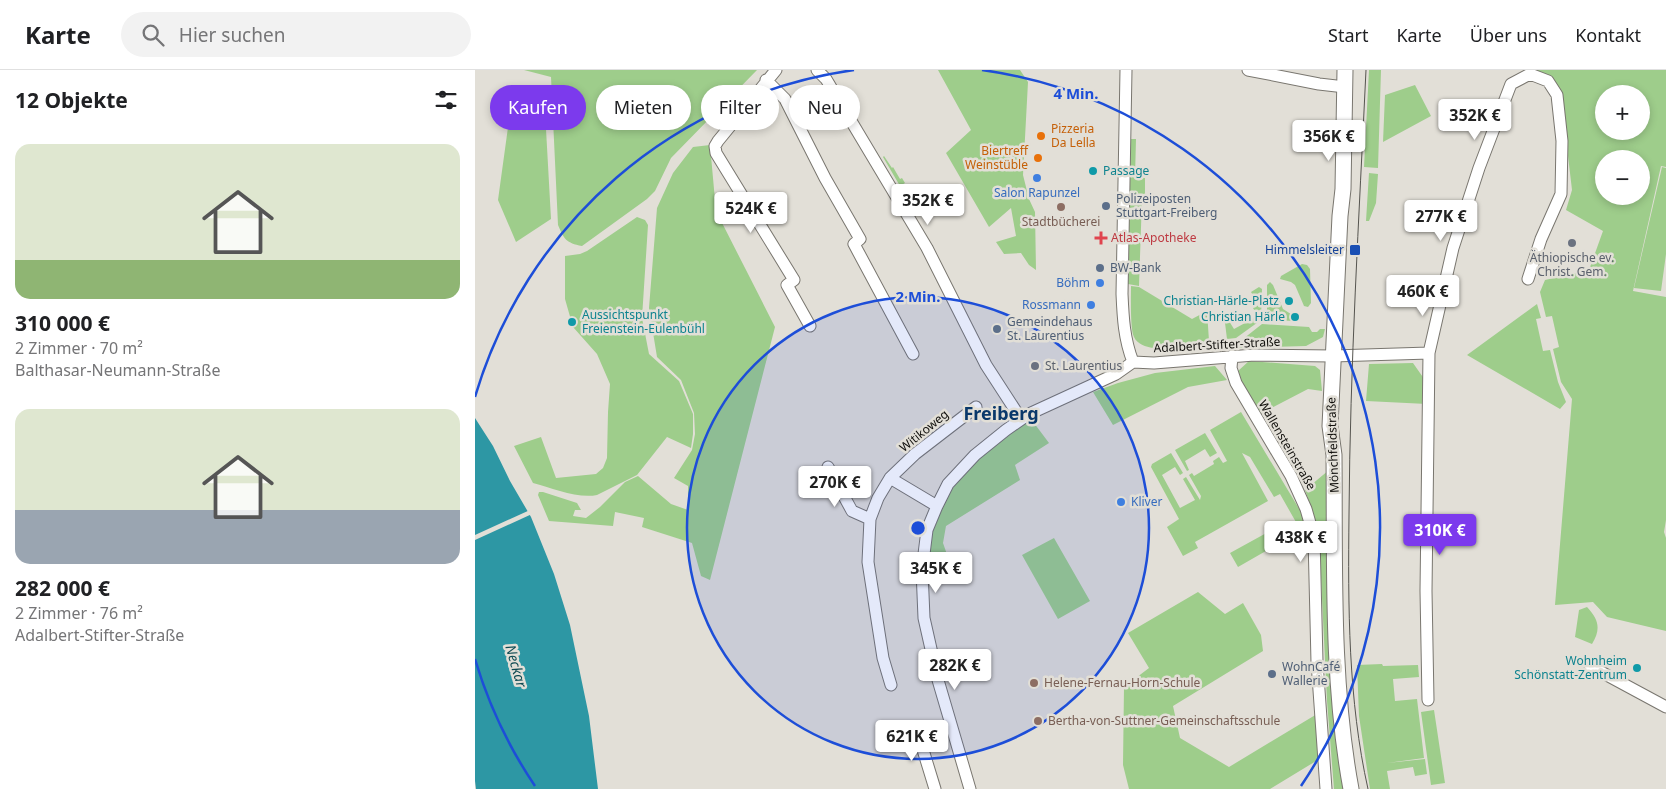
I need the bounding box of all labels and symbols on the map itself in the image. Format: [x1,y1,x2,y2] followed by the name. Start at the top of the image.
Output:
[1053,83,1099,103] text: 4 Min.
[1434,98,1516,141] pin: 352K €
[1288,119,1370,162] pin: 356K €
[1051,120,1096,151] place label: Pizzeria Da Lella
[1035,130,1047,142] marker: Pizzeria Da Lella
[965,142,1029,173] place label: Biertreff Weinstüble
[1032,152,1044,164] marker: Biertreff Weinstüble
[1103,162,1150,179] place label: Passage
[1087,165,1099,177] marker: Passage
[1031,172,1043,184] marker: Salon Rapunzel
[887,184,969,226] pin: 352K €
[994,184,1080,201] place label: Salon Rapunzel
[1116,190,1217,221] place label: Polizeiposten Stuttgart-Freiberg
[710,191,792,234] pin: 524K €
[1100,200,1112,212] marker: Polizeiposten Stuttgart-Freiberg
[1400,200,1482,242] pin: 277K €
[1055,201,1067,213] marker: Stadtbücherei
[1022,213,1100,230] place label: Stadtbücherei
[1111,229,1197,246] place label: Atlas-Apotheke
[1095,232,1107,244] marker: Atlas-Apotheke
[1566,237,1578,249] marker: Äthiopische ev. Christ. Gem.
[1265,241,1344,258] place label: Himmelsleiter
[1348,243,1362,257] marker: Himmelsleiter
[1530,249,1614,280] place label: Äthiopische ev. Christ. Gem.
[1110,259,1162,276] place label: BW-Bank
[1094,262,1106,274] marker: BW-Bank
[1056,274,1090,291] place label: Böhm
[1382,274,1464,317] pin: 460K €
[1094,277,1106,289] marker: Böhm
[895,286,941,306] text: 2 Min.
[1163,292,1279,309] place label: Christian-Härle-Platz
[1283,295,1295,307] marker: Christian-Härle-Platz
[1022,296,1081,313] place label: Rossmann
[1085,299,1097,311] marker: Rossmann
[582,306,705,337] place label: Aussichtspunkt Freienstein-Eulenbühl
[1201,308,1285,325] place label: Christian Härle
[1289,311,1301,323] marker: Christian Härle
[1007,313,1093,344] place label: Gemeindehaus St. Laurentius
[566,316,578,328] marker: Aussichtspunkt Freienstein-Eulenbühl
[991,323,1003,335] marker: Gemeindehaus St. Laurentius
[1153,333,1281,356] street label: Adalbert-Stifter-Straße
[1045,357,1122,374] place label: St. Laurentius
[1029,360,1041,372] marker: St. Laurentius
[1255,397,1320,493] street label: Wallensteinstraße
[1322,397,1343,493] street label: Mönchfeldstraße
[963,401,1039,425] district label: Freiberg
[896,406,952,456] street label: Witikoweg
[794,466,876,508] pin: 270K €
[1131,493,1162,510] place label: Kliver
[1115,496,1127,508] marker: Kliver
[1399,514,1481,556] pin: 310K €
[909,519,927,537] centre of rings
[1260,520,1342,563] pin: 438K €
[895,552,977,594] pin: 345K €
[501,642,532,690] water label: Neckar
[914,648,996,691] pin: 282K €
[1514,652,1627,683] place label: Wohnheim Schönstatt-Zentrum
[1282,658,1340,689] place label: WohnCafé Wallerie
[1631,662,1643,674] marker: Wohnheim Schönstatt-Zentrum
[1266,668,1278,680] marker: WohnCafé Wallerie
[1044,674,1201,691] place label: Helene-Fernau-Horn-Schule
[1028,677,1040,689] marker: Helene-Fernau-Horn-Schule
[1048,712,1280,729] place label: Bertha-von-Suttner-Gemeinschaftsschule
[1032,715,1044,727] marker: Bertha-von-Suttner-Gemeinschaftsschule
[871,720,953,762] pin: 621K €

